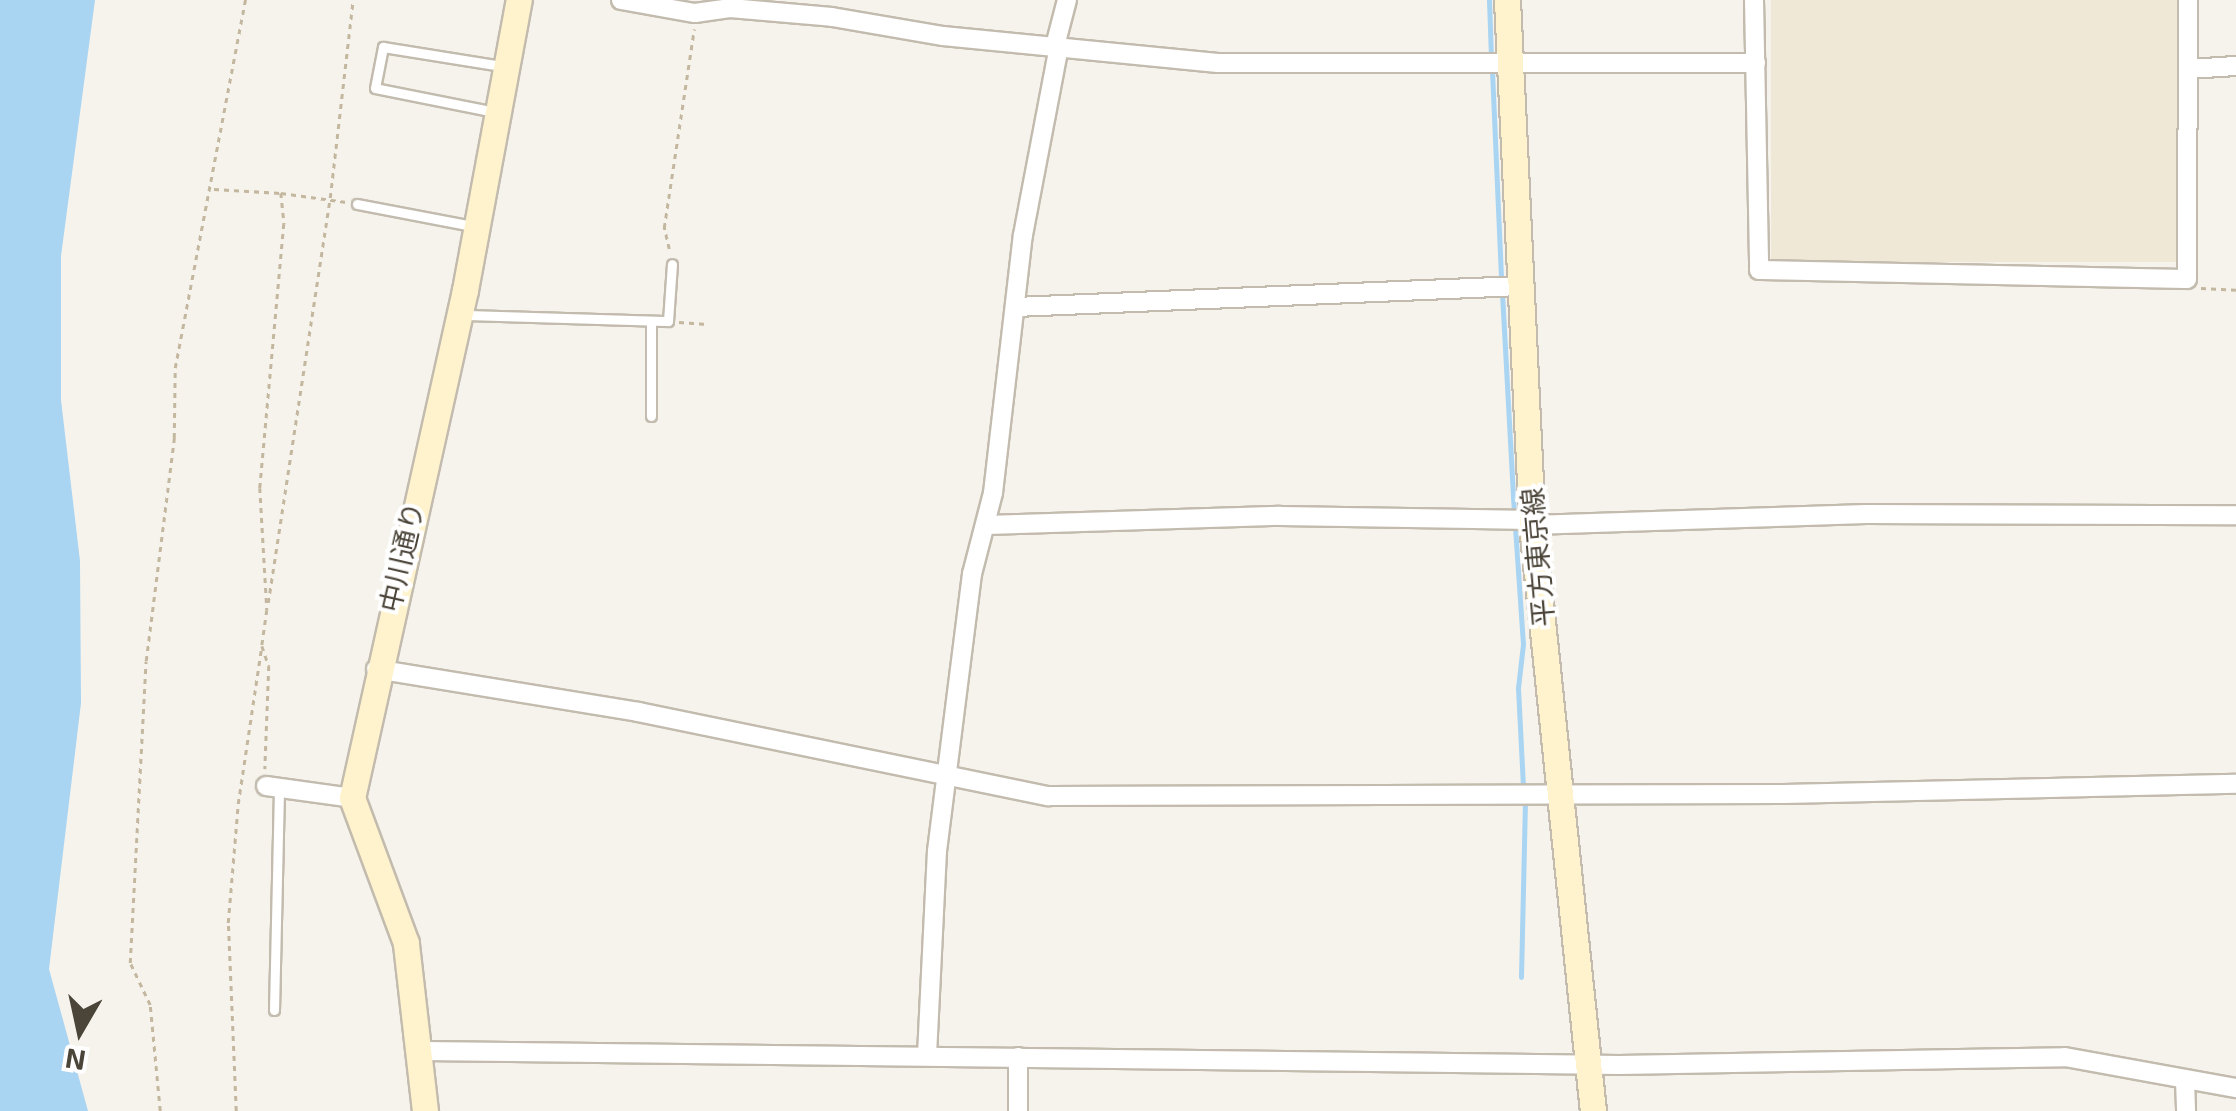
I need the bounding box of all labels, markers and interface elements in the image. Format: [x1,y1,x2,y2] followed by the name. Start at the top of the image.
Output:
[1514,486,1560,628] street label: 平方東京線
[372,499,430,615] street label: 中川通り
[30,981,130,1081] north arrow
[63,1042,88,1079] text: N

